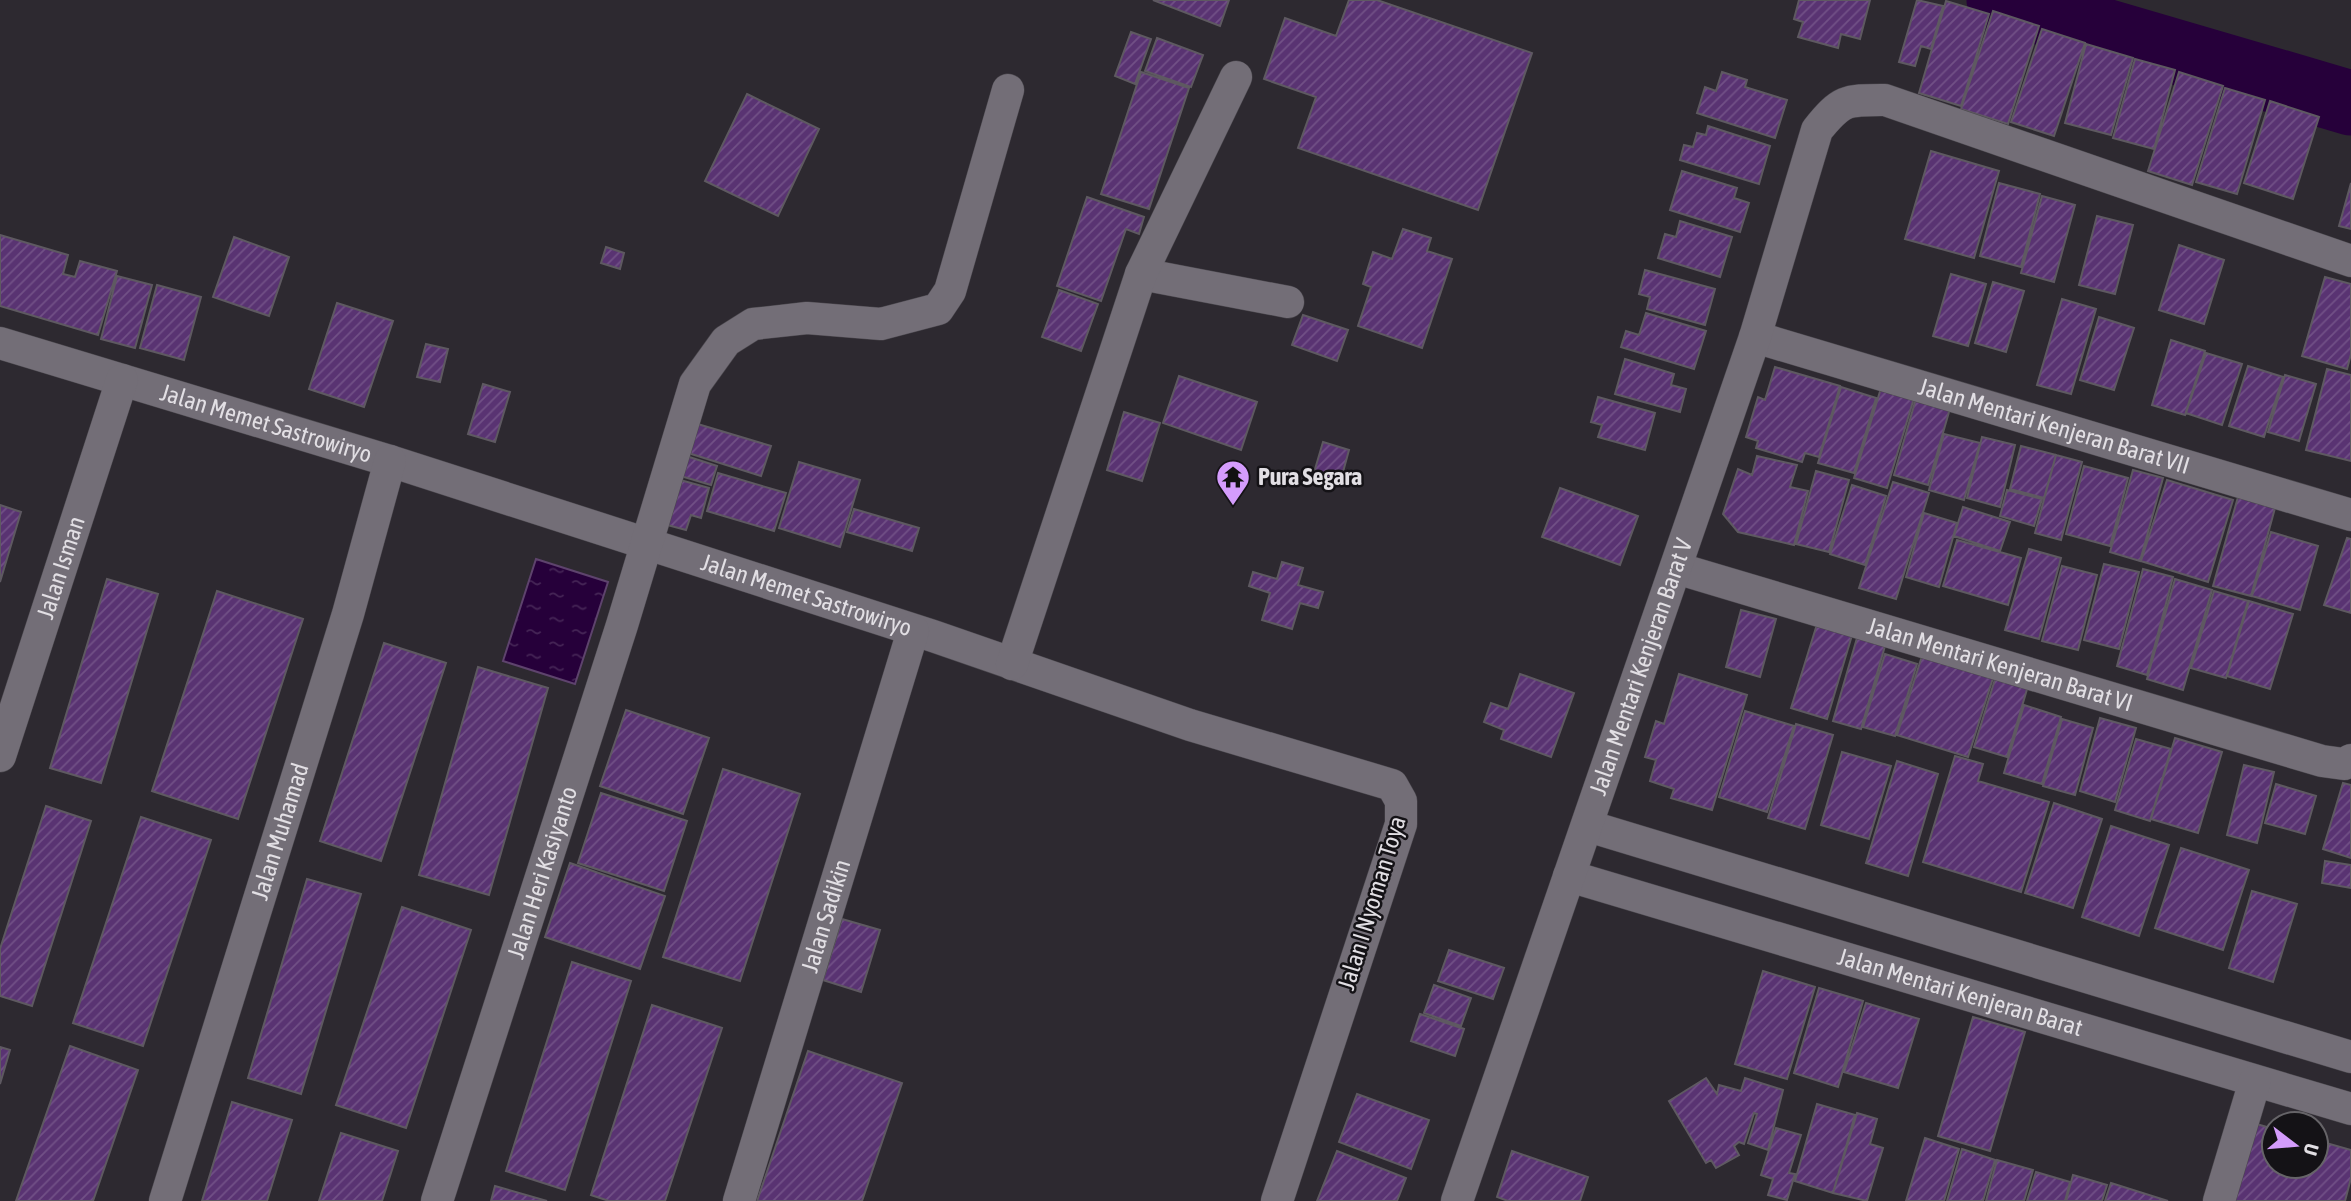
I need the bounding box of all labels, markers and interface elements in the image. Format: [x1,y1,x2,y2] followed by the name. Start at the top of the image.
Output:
[1915,373,2193,479] street label: Jalan Mentari Kenjeran Barat VII
[157,378,375,468] street label: Jalan Memet Sastrowiryo
[1214,458,1252,507] temple icon: Pura Segara
[1258,463,1362,490] place label: Pura Segara
[31,513,90,622] street label: Jalan Isman
[1584,535,1697,798] street label: Jalan Mentari Kenjeran Barat V
[698,548,915,641] street label: Jalan Memet Sastrowiryo
[1864,612,2136,717] street label: Jalan Mentari Kenjeran Barat VI
[246,760,314,903] street label: Jalan Muhamad
[502,783,582,962] street label: Jalan Heri Kasiyanto
[1332,813,1411,993] street label: Jalan I Nyoman Toya
[796,856,855,976] street label: Jalan Sadikin
[1834,943,2086,1041] street label: Jalan Mentari Kenjeran Barat
[2260,1110,2330,1180] north arrow
[2299,1141,2323,1158] text: U

